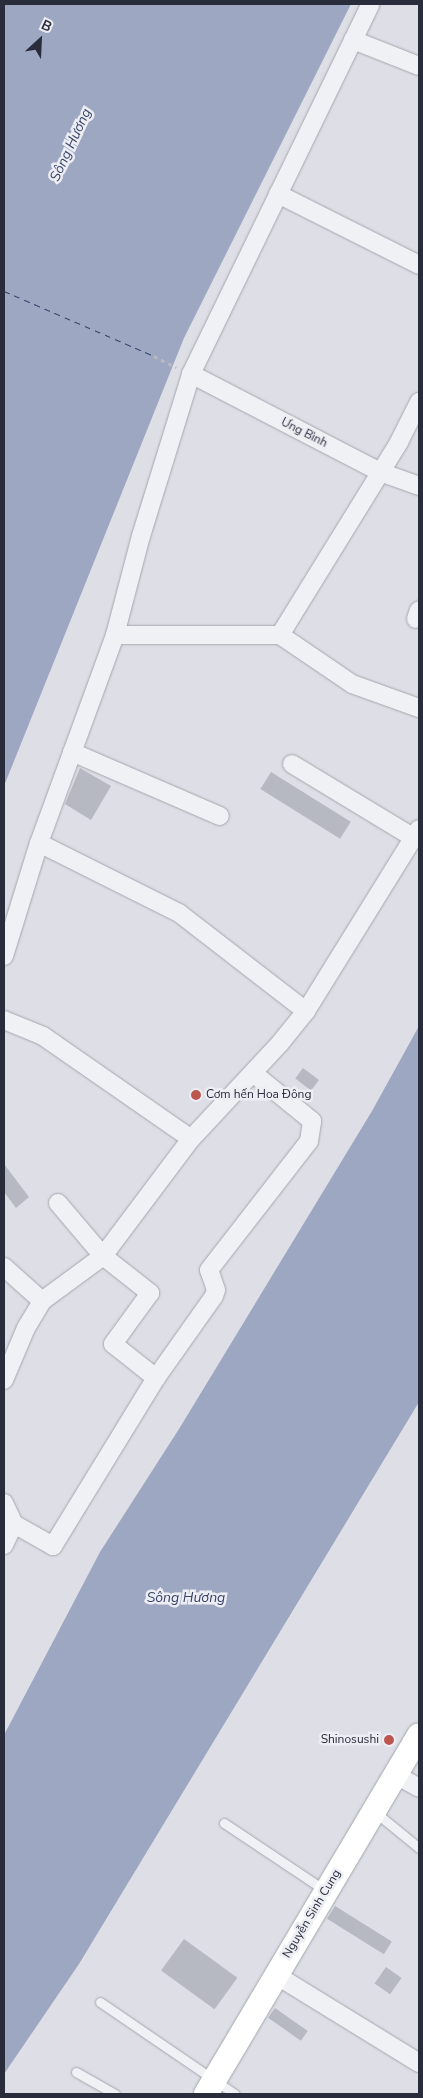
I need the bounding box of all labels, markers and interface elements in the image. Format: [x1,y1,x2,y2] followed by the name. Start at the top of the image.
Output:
[15,15,65,65] north arrow
[38,15,55,37] text: B
[47,106,95,184] water label: Sông Hương
[278,415,330,451] street label: Ưng Bình
[206,1088,311,1102] place label: Cơm hến Hoa Đông
[190,1089,202,1101] marker: Cơm hến Hoa Đông
[147,1590,225,1606] water label: Sông Hương
[321,1733,379,1747] place label: Shinosushi
[383,1734,395,1746] marker: Shinosushi
[280,1867,344,1961] street label: Nguyễn Sinh Cung

